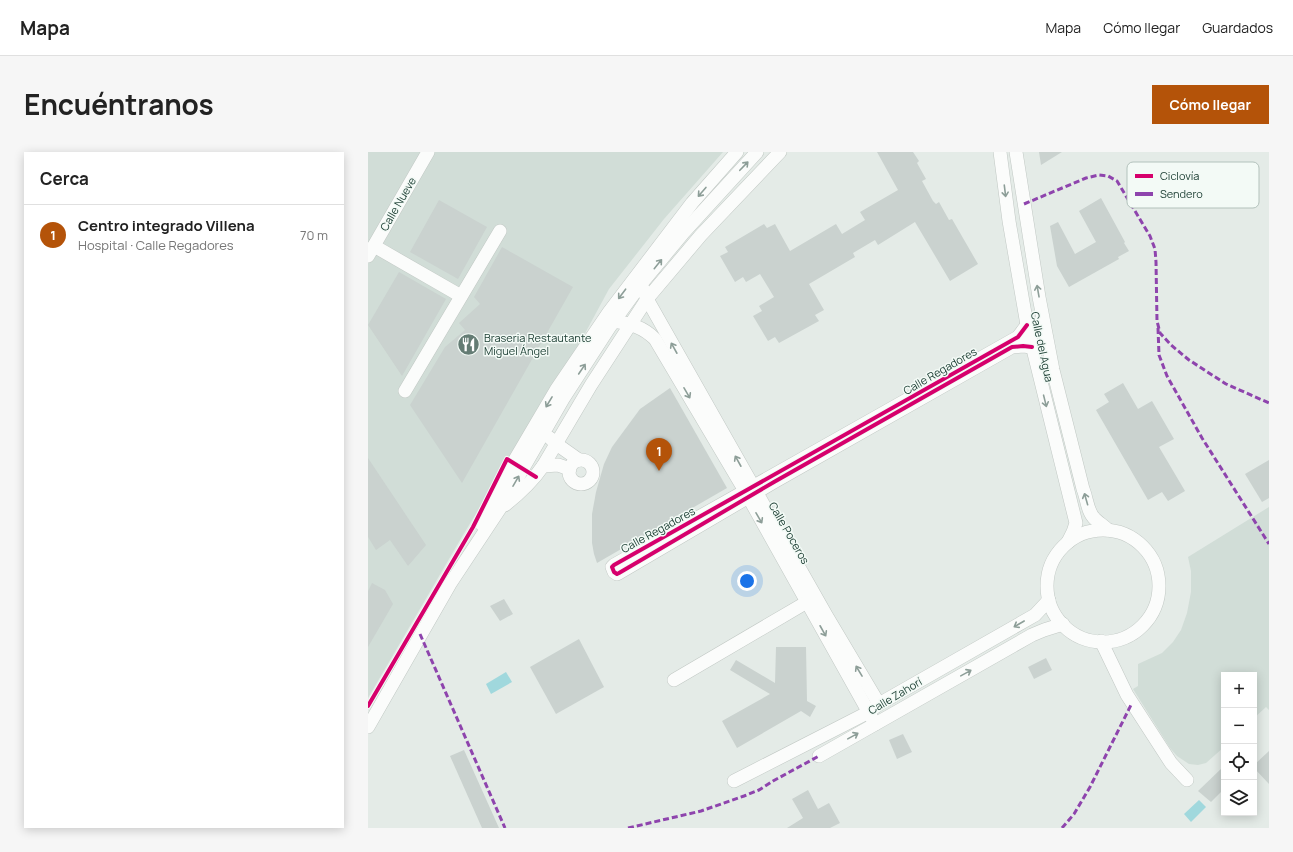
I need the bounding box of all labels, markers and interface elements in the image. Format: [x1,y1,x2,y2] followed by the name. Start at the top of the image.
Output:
[20,15,70,41] text: Mapa
[1046,18,1081,37] text: Mapa
[1103,18,1180,37] text: Cómo llegar
[1202,18,1273,37] text: Guardados
[24,85,214,123] text: Encuéntranos
[1152,85,1269,124] button: Cómo llegar
[739,161,749,171] one-way arrow
[1127,162,1259,208] legend
[40,167,89,190] text: Cerca
[1160,168,1200,183] text: Ciclovía
[376,174,419,233] street label: Calle Nueve
[1002,184,1009,197] one-way arrow
[697,186,706,197] one-way arrow
[1160,186,1203,201] text: Sendero
[78,215,255,236] text: Centro integrado Villena
[50,226,56,244] text: 1
[300,226,328,244] text: 70 m
[78,236,234,254] text: Hospital · Calle Regadores
[654,258,663,269] one-way arrow
[1034,285,1042,298] one-way arrow
[618,288,626,299] one-way arrow
[1028,310,1057,383] street label: Calle del Agua
[484,330,592,358] place label: Braseria Restautante Miguel Ángel
[455,331,481,357] restaurant icon: Braseria Restautante Miguel Ángel
[670,342,678,354] one-way arrow
[900,343,980,398] street label: Calle Regadores
[578,364,586,375] one-way arrow
[683,387,691,398] one-way arrow
[1041,394,1049,407] one-way arrow
[545,396,553,408] one-way arrow
[646,438,672,471] pin: 1
[734,455,742,467] one-way arrow
[513,475,521,487] one-way arrow
[1082,493,1089,506] one-way arrow
[766,499,813,567] street label: Calle Poceros
[618,503,698,556] street label: Calle Regadores
[756,512,764,524] one-way arrow
[737,571,757,591] your location
[1013,621,1025,629] one-way arrow
[820,625,828,637] one-way arrow
[855,666,863,677] one-way arrow
[960,668,972,676] one-way arrow
[1221,672,1257,816] map controls
[1221,672,1257,708] button: +
[865,673,925,717] street label: Calle Zahorí
[1221,708,1257,744] button: −
[847,732,859,740] one-way arrow
[1221,744,1257,780] button: locate
[1221,780,1257,816] button: layers

